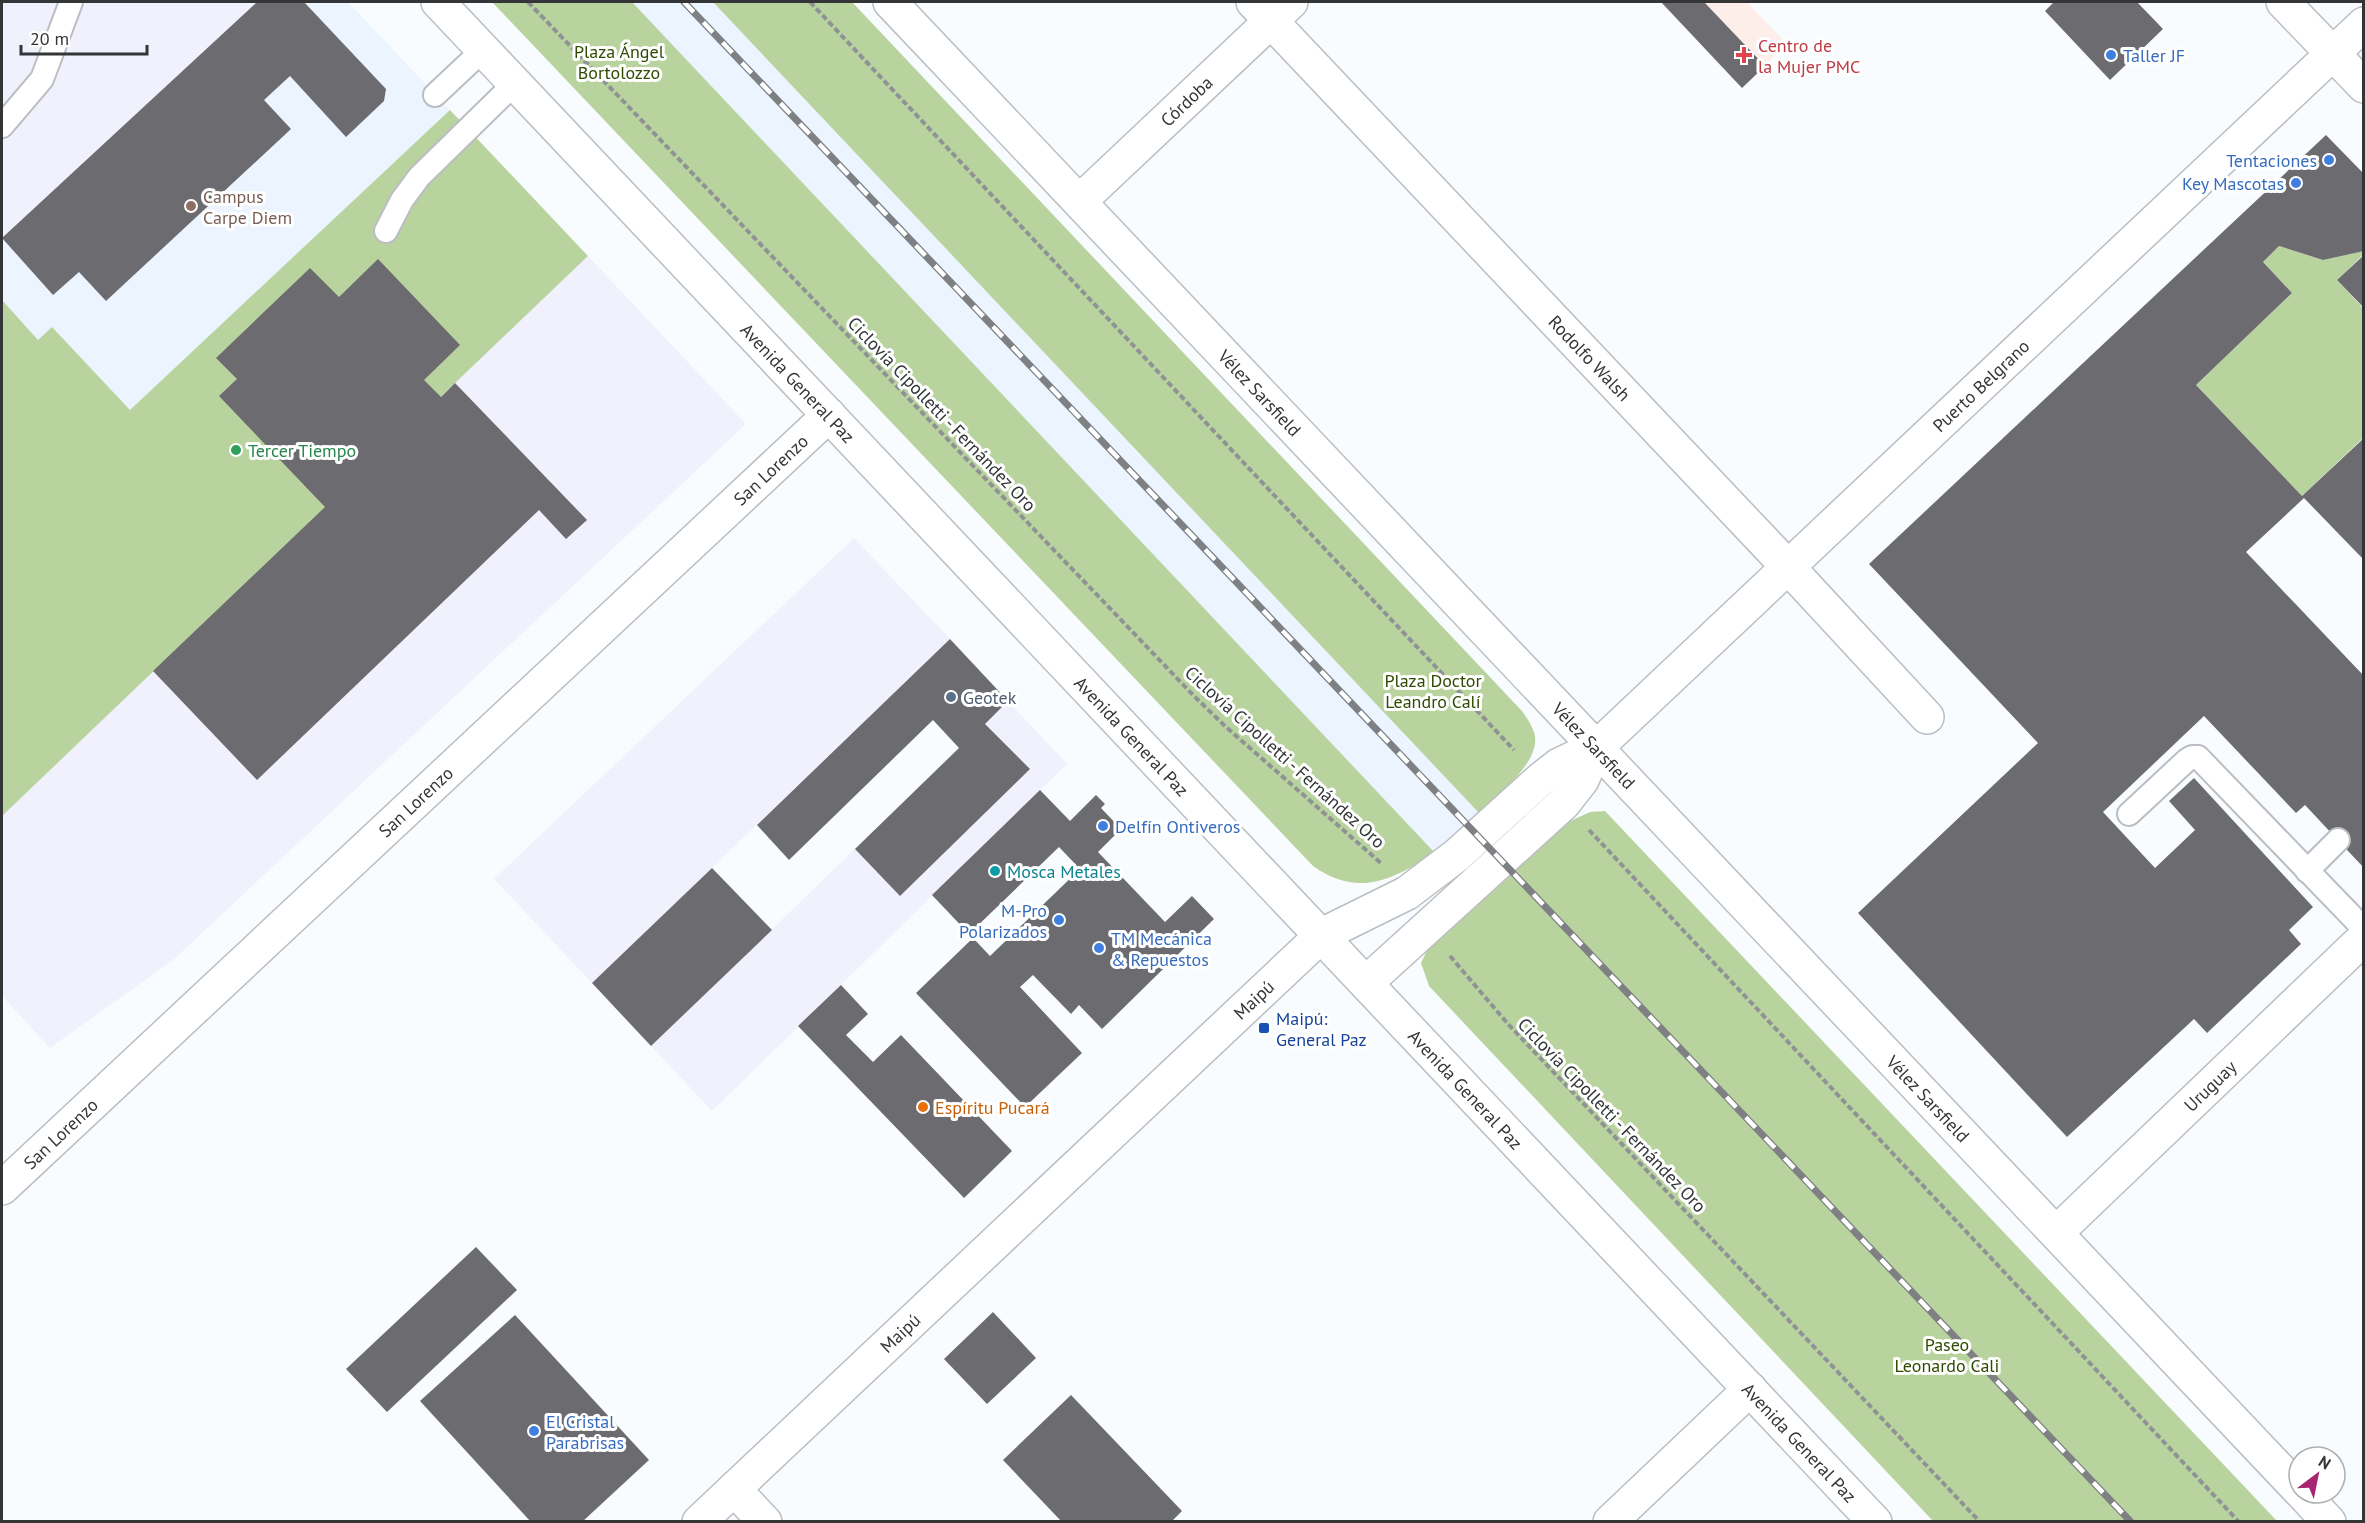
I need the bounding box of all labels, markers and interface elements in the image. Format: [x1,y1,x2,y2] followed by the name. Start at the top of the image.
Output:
[21,18,147,56] scale bar
[30,27,69,50] text: 20 m
[1758,34,1860,78] place label: Centro de la Mujer PMC
[574,40,665,84] park label: Plaza Ángel Bortolozzo
[2123,44,2185,67] place label: Taller JF
[1735,46,1753,64] marker: Centro de la Mujer PMC
[2104,48,2118,62] marker: Taller JF
[1155,71,1217,131] street label: Córdoba
[2226,149,2317,172] place label: Tentaciones
[2322,153,2336,167] marker: Tentaciones
[2182,172,2284,195] place label: Key Mascotas
[2289,176,2303,190] marker: Key Mascotas
[203,185,292,229] place label: Campus Carpe Diem
[184,199,198,213] marker: Campus Carpe Diem
[1544,310,1636,406] street label: Rodolfo Walsh
[843,312,1041,516] street label: Ciclovía Cipolletti - Fernández Oro
[736,318,860,448] street label: Avenida General Paz
[1927,334,2034,436] street label: Puerto Belgrano
[1213,344,1306,441] street label: Vélez Sarsfield
[728,429,813,510] street label: San Lorenzo
[248,439,356,462] place label: Tercer Tiempo
[229,443,243,457] marker: Tercer Tiempo
[1180,661,1390,853] street label: Ciclovía Cipolletti - Fernández Oro
[1384,669,1482,713] park label: Plaza Doctor Leandro Calí
[1070,671,1194,801] street label: Avenida General Paz
[963,686,1017,709] place label: Geotek
[944,690,958,704] marker: Geotek
[1547,697,1641,794] street label: Vélez Sarsfield
[373,761,458,842] street label: San Lorenzo
[1115,815,1240,838] place label: Delfín Ontiveros
[1096,819,1110,833] marker: Delfín Ontiveros
[1007,860,1121,883] place label: Mosca Metales
[988,864,1002,878] marker: Mosca Metales
[959,899,1047,943] place label: M-Pro Polarizados
[1052,913,1066,927] marker: M-Pro Polarizados
[1111,927,1212,971] place label: TM Mecánica & Repuestos
[1092,941,1106,955] marker: TM Mecánica & Repuestos
[1228,975,1279,1024] street label: Maipú
[1276,1007,1367,1051] place label: Maipú: General Paz
[1513,1013,1711,1217] street label: Ciclovía Cipolletti - Fernández Oro
[1257,1021,1271,1035] marker: Maipú: General Paz
[1404,1024,1528,1154] street label: Avenida General Paz
[1881,1050,1975,1147] street label: Vélez Sarsfield
[2179,1055,2241,1116] street label: Uruguay
[18,1093,103,1174] street label: San Lorenzo
[935,1096,1050,1119] place label: Espíritu Pucará
[916,1100,930,1114] marker: Espíritu Pucará
[875,1308,925,1357] street label: Maipú
[1895,1333,1999,1377] park label: Paseo Leonardo Cali
[1738,1378,1862,1507] street label: Avenida General Paz
[546,1410,624,1454] place label: El Cristal Parabrisas
[527,1424,541,1438] marker: El Cristal Parabrisas
[2287,1445,2347,1505] north arrow
[2315,1451,2335,1474] text: N

